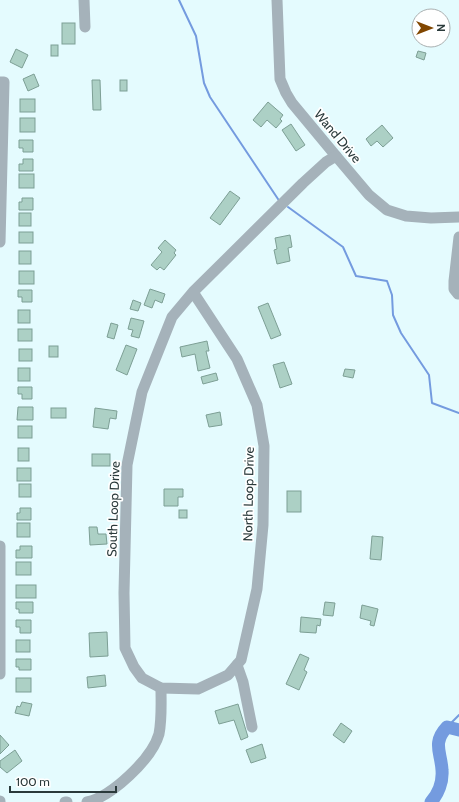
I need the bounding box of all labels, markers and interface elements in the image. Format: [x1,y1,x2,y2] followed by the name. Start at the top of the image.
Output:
[411,8,451,48] north arrow
[434,24,448,32] text: N
[311,106,365,166] street label: Wand Drive
[239,446,257,541] street label: North Loop Drive
[103,460,123,557] street label: South Loop Drive
[10,768,116,794] scale bar
[16,774,50,789] text: 100 m

